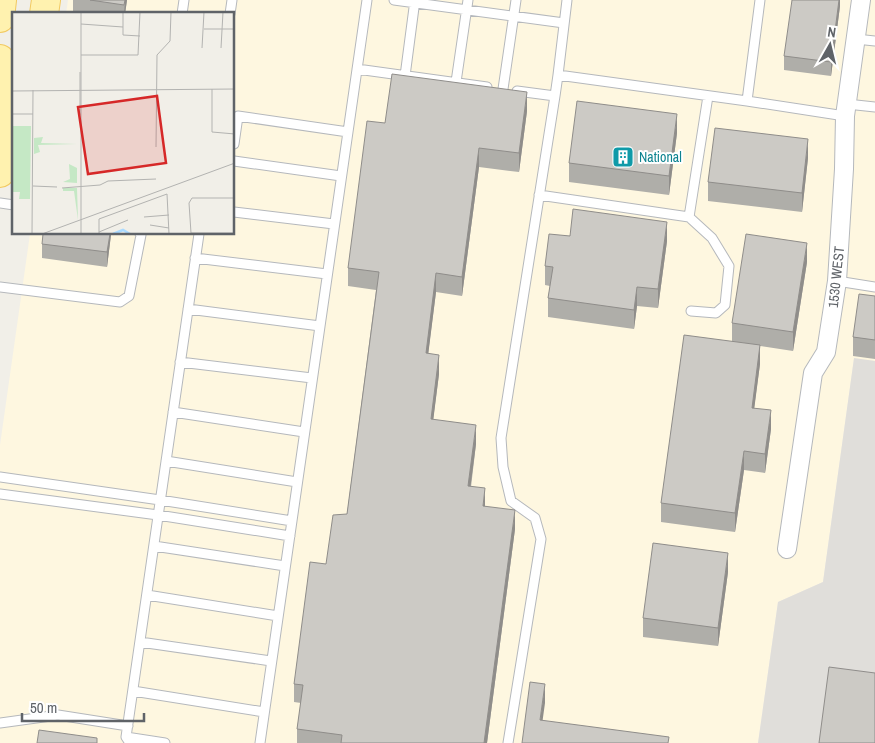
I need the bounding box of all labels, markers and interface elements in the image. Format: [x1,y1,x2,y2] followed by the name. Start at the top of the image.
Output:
[12,12,235,235] inset map
[805,20,855,70] north arrow
[826,23,837,42] text: N
[611,145,635,169] building icon: National
[639,148,682,166] place label: National
[824,245,848,309] street label: 1530 WEST
[22,690,145,722] scale bar
[30,697,57,718] text: 50 m

